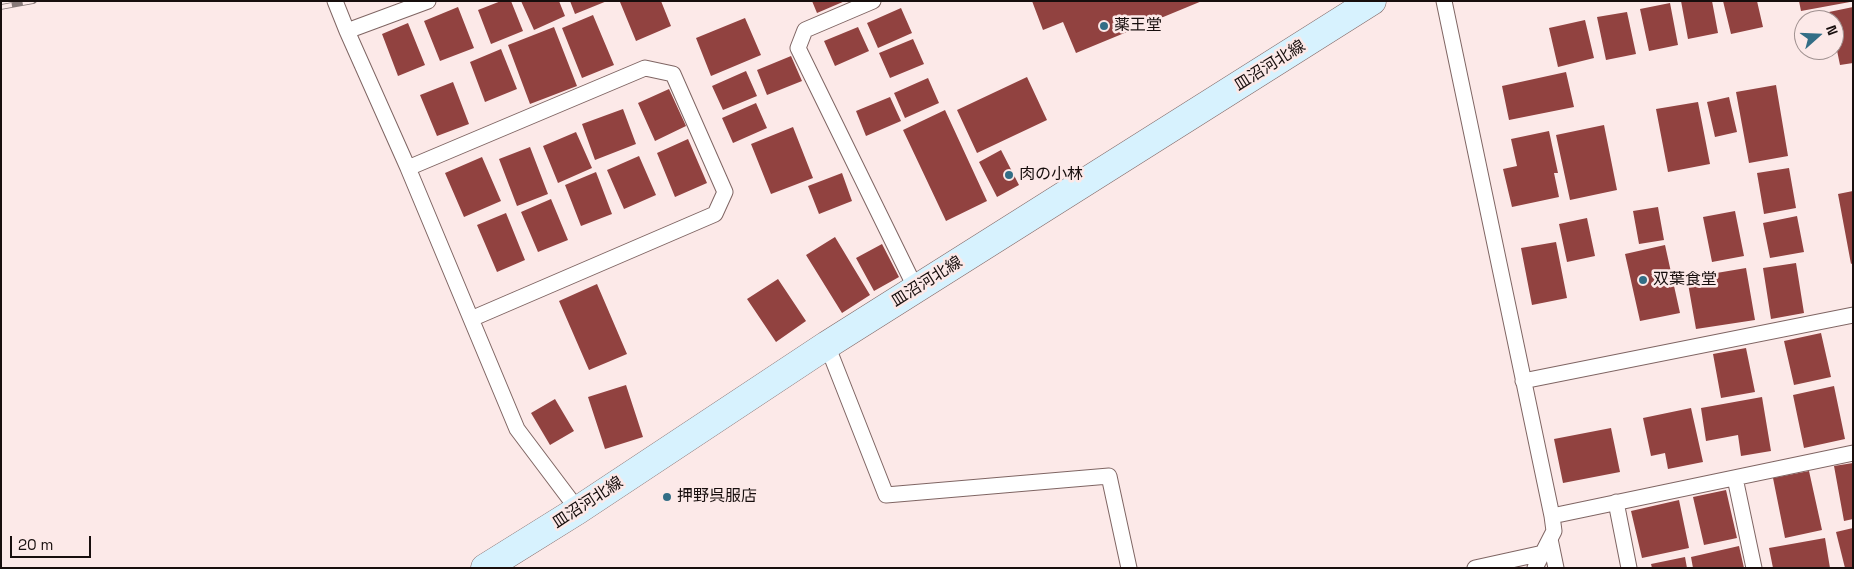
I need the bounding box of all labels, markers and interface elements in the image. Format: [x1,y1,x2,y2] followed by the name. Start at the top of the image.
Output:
[1794,10,1844,60] north arrow
[1114,16,1162,36] place label: 薬王堂
[1098,20,1110,32] marker: 薬王堂
[1822,23,1842,38] text: N
[1231,37,1309,95] street label: 皿沼河北線
[1019,165,1083,185] place label: 肉の小林
[1003,169,1015,181] marker: 肉の小林
[888,253,966,311] street label: 皿沼河北線
[1653,270,1717,290] place label: 双葉食堂
[1637,274,1649,286] marker: 双葉食堂
[549,473,627,533] street label: 皿沼河北線
[677,487,757,507] place label: 押野呉服店
[661,491,673,503] marker: 押野呉服店
[12,526,94,558] scale bar
[18,535,53,554] text: 20 m

